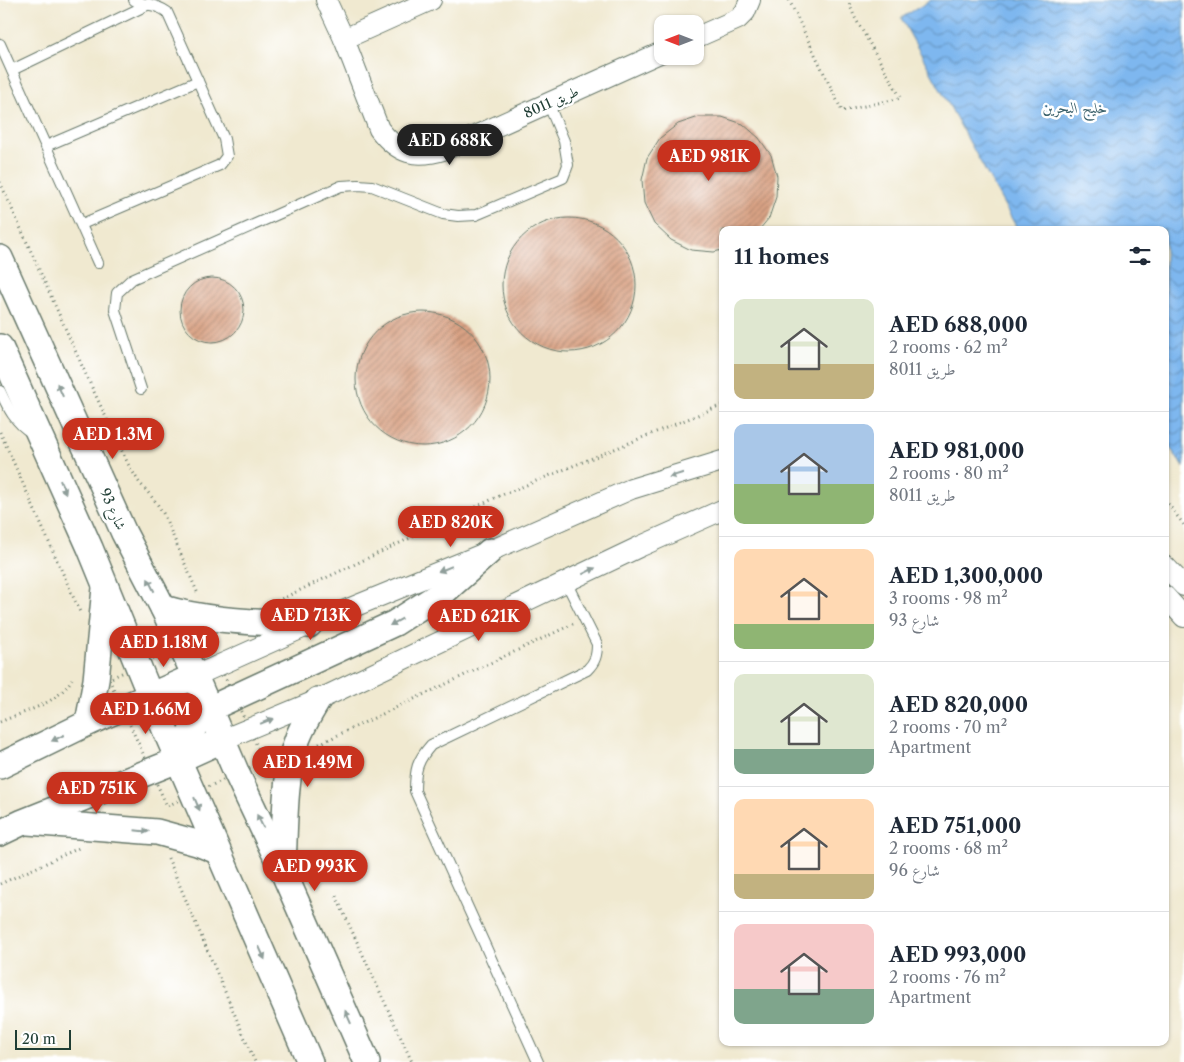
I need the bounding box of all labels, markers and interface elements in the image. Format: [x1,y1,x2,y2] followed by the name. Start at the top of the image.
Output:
[654,15,704,65] north arrow
[654,15,704,65] map controls
[521,82,581,122] street label: طريق 8011
[1042,98,1108,122] water label: خليج البحرين
[398,124,502,166] pin: AED 688K
[408,130,492,150] text: AED 688K
[657,140,761,182] pin: AED 981K
[668,146,750,166] text: AED 981K
[1126,242,1154,270] icon: filters
[734,244,829,269] text: 11 homes
[889,312,1028,337] text: AED 688,000
[774,319,834,379] icon: home
[889,337,1008,357] text: 2 rooms · 62 m²
[889,359,956,379] text: طريق 8011
[55,383,63,397] one-way arrow
[61,418,165,460] pin: AED 1.3M
[73,424,153,444] text: AED 1.3M
[889,438,1024,463] text: AED 981,000
[774,444,834,504] icon: home
[889,463,1009,483] text: 2 rooms · 80 m²
[668,471,683,479] one-way arrow
[59,480,67,494] one-way arrow
[93,485,130,534] street label: شارع 93
[889,485,956,505] text: طريق 8011
[399,506,503,548] pin: AED 820K
[409,512,493,532] text: AED 820K
[889,563,1043,588] text: AED 1,300,000
[438,566,452,574] one-way arrow
[581,567,596,575] one-way arrow
[774,569,834,629] icon: home
[147,578,155,592] one-way arrow
[889,588,1008,608] text: 3 rooms · 98 m²
[259,598,363,641] pin: AED 713K
[427,600,531,642] pin: AED 621K
[271,605,351,625] text: AED 713K
[439,606,519,626] text: AED 621K
[889,610,939,630] text: شارع 93
[389,618,404,626] one-way arrow
[107,626,221,668] pin: AED 1.18M
[120,632,208,652] text: AED 1.18M
[89,692,203,735] pin: AED 1.66M
[889,692,1028,717] text: AED 820,000
[774,694,834,754] icon: home
[101,699,191,719] text: AED 1.66M
[260,717,275,725] one-way arrow
[889,717,1007,737] text: 2 rooms · 70 m²
[51,734,65,742] one-way arrow
[889,737,971,757] text: Apartment
[251,746,365,788] pin: AED 1.49M
[263,752,353,772] text: AED 1.49M
[45,772,149,814] pin: AED 751K
[58,778,136,798] text: AED 751K
[194,797,201,812] one-way arrow
[889,813,1021,838] text: AED 751,000
[255,814,263,828] one-way arrow
[774,819,834,879] icon: home
[134,827,150,835] one-way arrow
[889,838,1008,858] text: 2 rooms · 68 m²
[263,850,367,892] pin: AED 993K
[274,856,356,876] text: AED 993K
[889,860,940,880] text: شارع 96
[889,942,1027,967] text: AED 993,000
[774,944,834,1004] icon: home
[259,946,267,960] one-way arrow
[889,967,1006,987] text: 2 rooms · 76 m²
[889,987,971,1007] text: Apartment
[343,1010,351,1024] one-way arrow
[15,1027,71,1050] scale bar
[22,1030,56,1048] text: 20 m

